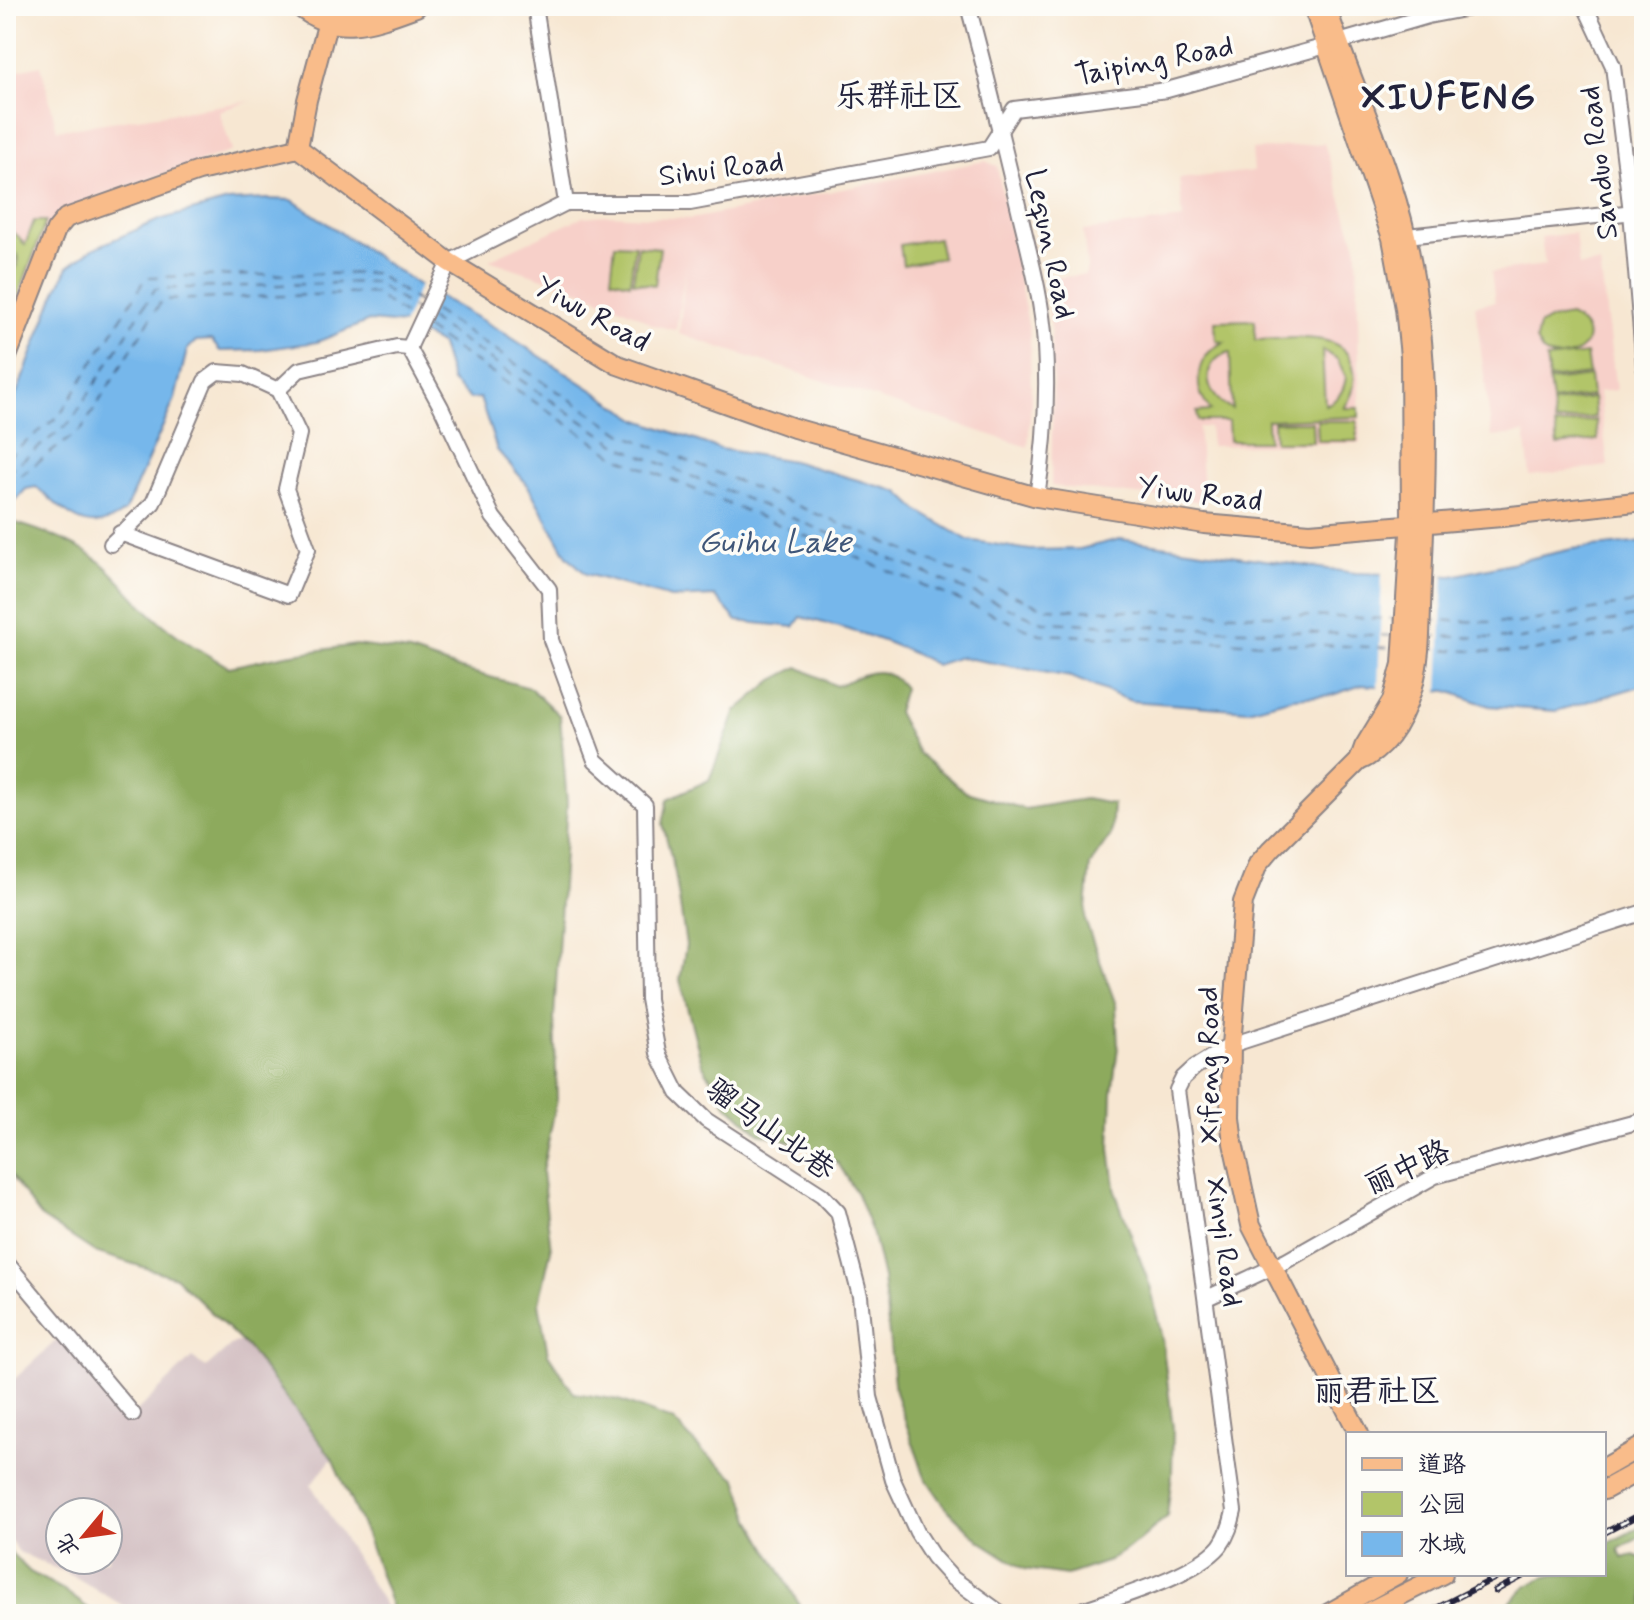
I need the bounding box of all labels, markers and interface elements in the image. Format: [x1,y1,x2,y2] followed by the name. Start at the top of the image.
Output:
[1072,27,1237,96] street label: Taiping Road
[1361,74,1537,123] district label: XIUFENG
[835,76,963,118] district label: 乐群社区
[1571,84,1628,242] street label: Sanduo Road
[657,142,786,196] street label: Sihui Road
[1015,166,1084,323] street label: Lequn Road
[528,267,657,362] street label: Yiwu Road
[1135,467,1265,521] street label: Yiwu Road
[698,522,853,564] water label: Guihu Lake
[1190,986,1229,1144] street label: Xifeng Road
[698,1070,842,1190] street label: 骝马山北巷
[1359,1132,1457,1205] street label: 丽中路
[1195,1175,1252,1310] street label: Xinyi Road
[1313,1371,1441,1413] district label: 丽君社区
[1346,1432,1606,1576] legend
[1418,1450,1466,1481] text: 道路
[1418,1490,1466,1521] text: 公园
[44,1496,124,1576] north arrow
[51,1528,86,1561] text: 北
[1418,1530,1466,1561] text: 水域

